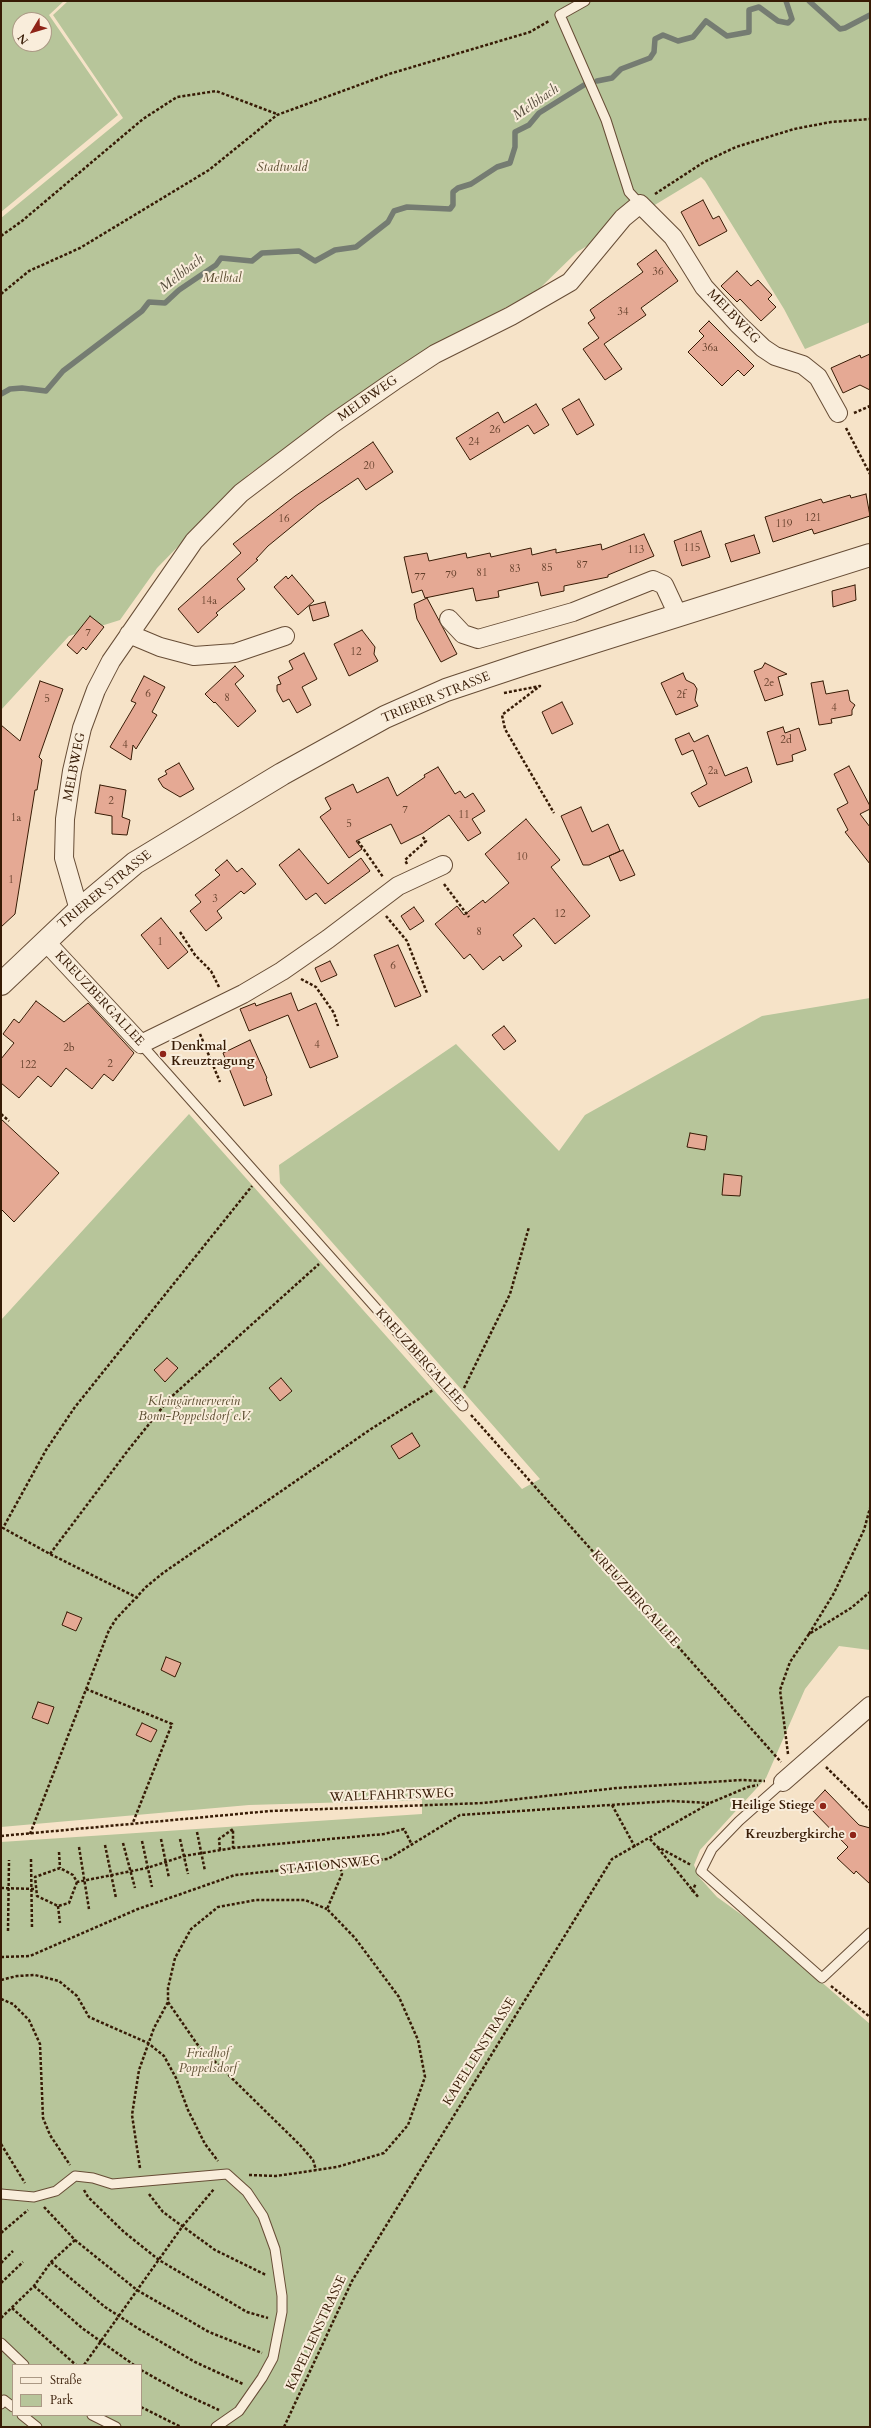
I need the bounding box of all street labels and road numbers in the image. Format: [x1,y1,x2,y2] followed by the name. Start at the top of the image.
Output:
[703,287,763,347] street label: MELBWEG
[335,373,401,425] street label: MELBWEG
[379,669,493,727] street label: TRIERER STRASSE
[61,731,89,803] street label: MELBWEG
[55,847,155,933] street label: TRIERER STRASSE
[51,948,147,1050] street label: KREUZBERGALLEE
[372,1306,466,1408] street label: KREUZBERGALLEE
[588,1548,682,1650] street label: KREUZBERGALLEE
[329,1786,455,1806] street label: WALLFAHRTSWEG
[279,1853,381,1879] street label: STATIONSWEG
[440,1995,520,2109] street label: KAPELLENSTRASSE
[284,2273,350,2393] street label: KAPELLENSTRASSE

